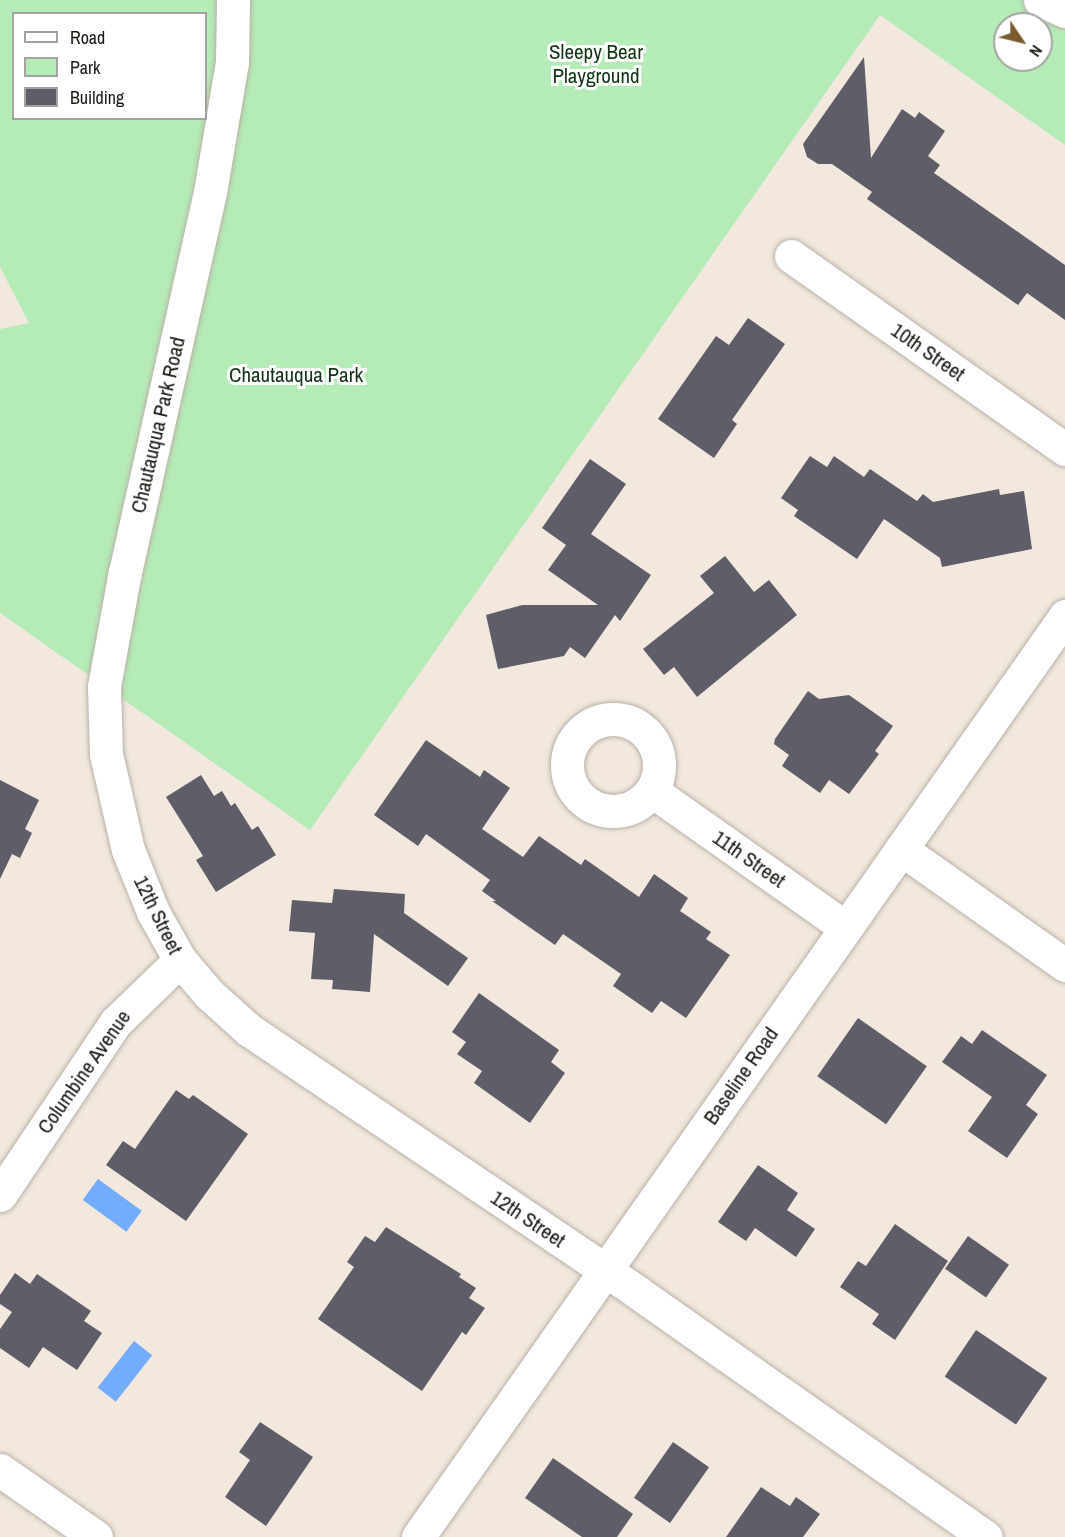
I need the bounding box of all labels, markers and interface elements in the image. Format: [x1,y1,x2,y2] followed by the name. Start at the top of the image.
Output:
[12,12,207,120] legend
[993,12,1053,72] north arrow
[70,25,105,50] text: Road
[549,39,643,89] park label: Sleepy Bear Playground
[1024,41,1048,61] text: N
[70,55,100,80] text: Park
[70,85,124,110] text: Building
[886,318,970,386] street label: 10th Street
[125,334,191,516] street label: Chautauqua Park Road
[229,362,363,388] park label: Chautauqua Park
[708,825,790,893] street label: 11th Street
[128,872,188,958] street label: 12th Street
[32,1005,136,1139] street label: Columbine Avenue
[698,1023,784,1129] street label: Baseline Road
[486,1185,570,1253] street label: 12th Street

